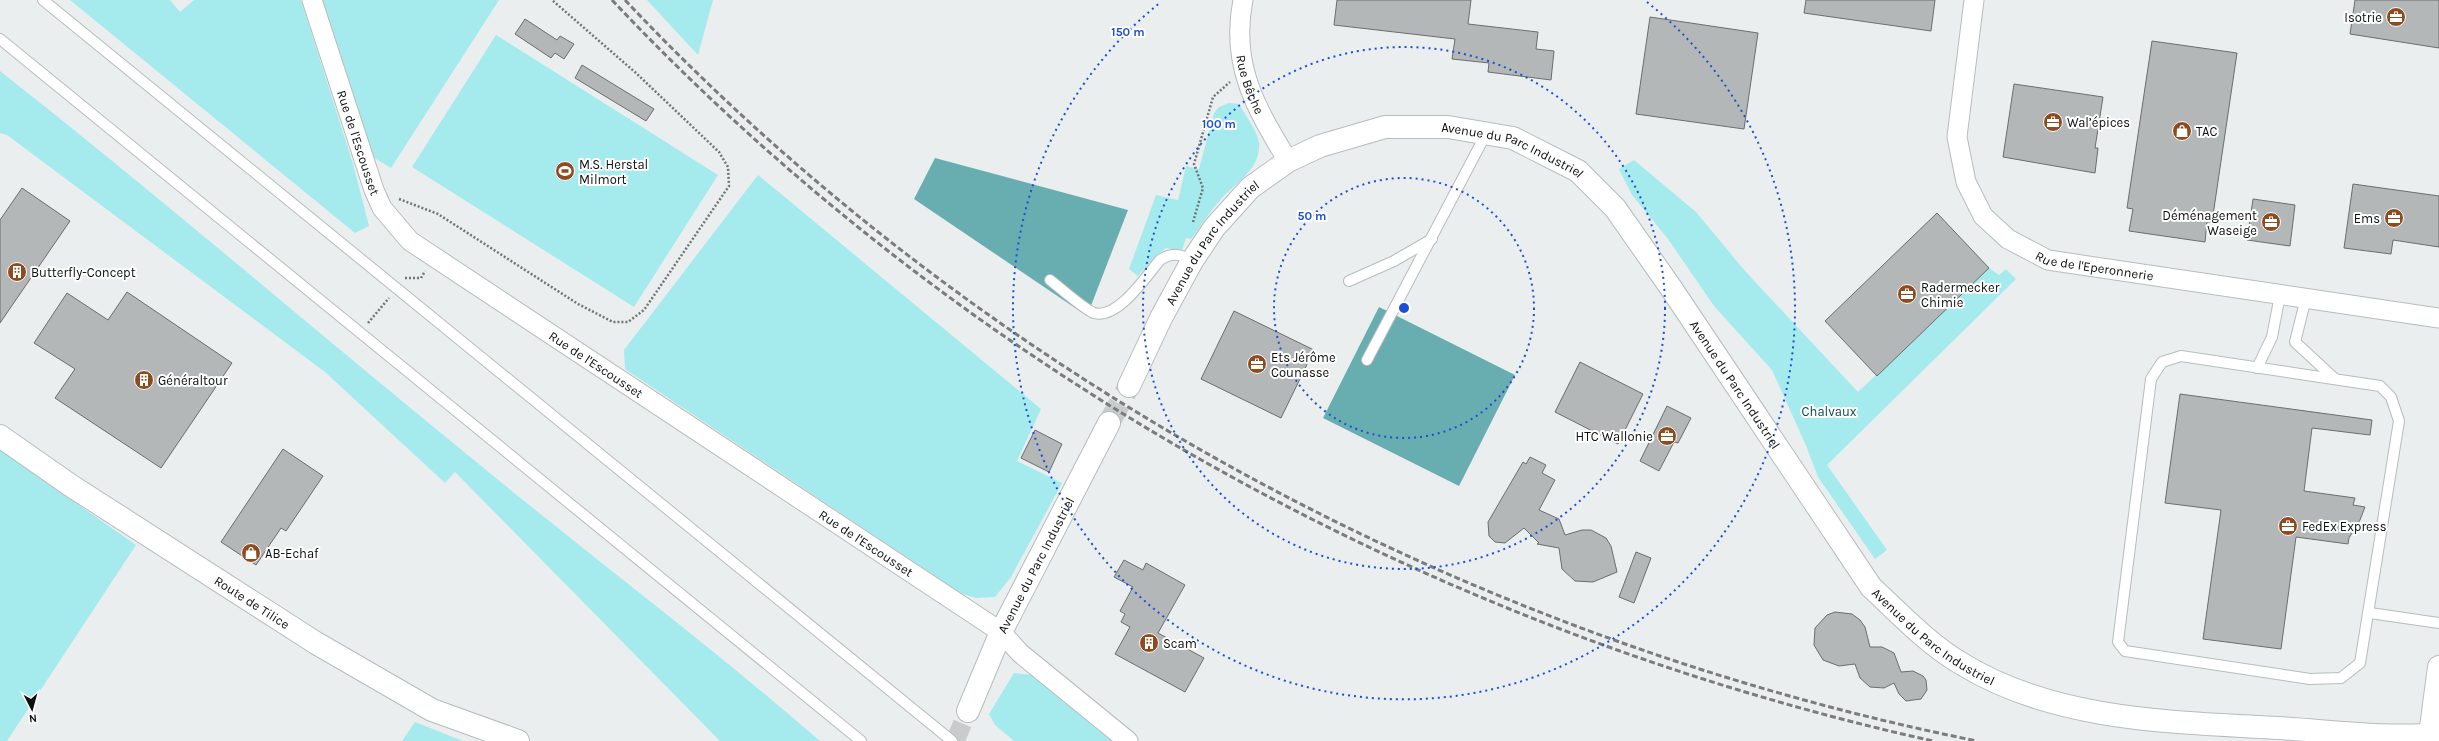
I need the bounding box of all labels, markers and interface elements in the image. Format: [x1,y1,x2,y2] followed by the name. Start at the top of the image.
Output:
[2385,6,2407,28] office icon: Isotrie
[2344,10,2382,25] place label: Isotrie
[1111,25,1145,39] text: 150 m
[1234,54,1268,117] street label: Rue Bêche
[334,88,383,198] street label: Rue de l'Escousset
[2042,111,2064,133] office icon: Wal’épices
[2067,115,2130,130] place label: Wal’épices
[1202,117,1236,131] text: 100 m
[1441,120,1587,180] street label: Avenue du Parc Industriel
[2171,120,2193,142] shop icon: TAC
[2196,124,2217,139] place label: TAC
[579,157,648,187] place label: M.S. Herstal Milmort
[554,160,576,182] sports icon: M.S. Herstal Milmort
[1162,177,1262,307] street label: Avenue du Parc Industriel
[2383,207,2405,229] office icon: Ems
[2162,208,2257,238] place label: Déménagement Waseige
[1298,209,1327,223] text: 50 m
[2260,211,2282,233] office icon: Déménagement Waseige
[2354,211,2380,226] place label: Ems
[2033,247,2155,283] street label: Rue de l'Eperonnerie
[6,261,28,283] building icon: Butterfly-Concept
[31,265,136,280] place label: Butterfly-Concept
[1921,280,2000,310] place label: Radermecker Chimie
[1896,283,1918,305] office icon: Radermecker Chimie
[1397,301,1411,315] centre of rings
[1687,317,1784,451] street label: Avenue du Parc Industriel
[546,328,646,401] street label: Rue de l'Escousset
[1271,350,1336,380] place label: Ets Jérôme Counasse
[1246,353,1268,375] office icon: Ets Jérôme Counasse
[133,369,155,391] building icon: Généraltour
[158,373,228,388] place label: Généraltour
[1802,404,1857,419] park label: Chalvaux
[1656,425,1678,447] office icon: HTC Wallonie
[1576,429,1653,444] place label: HTC Wallonie
[994,494,1077,636] street label: Avenue du Parc Industriel
[816,506,916,579] street label: Rue de l'Escousset
[2277,515,2299,537] office icon: FedEx Express
[2302,519,2387,534] place label: FedEx Express
[240,542,262,564] shop icon: AB-Echaf
[265,546,319,561] place label: AB-Echaf
[212,572,293,632] street label: Route de Tilice
[1869,585,1997,688] street label: Avenue du Parc Industriel
[1138,632,1160,654] building icon: Scam
[1163,636,1197,651] place label: Scam
[12,689,52,729] north arrow
[28,712,38,725] text: N

